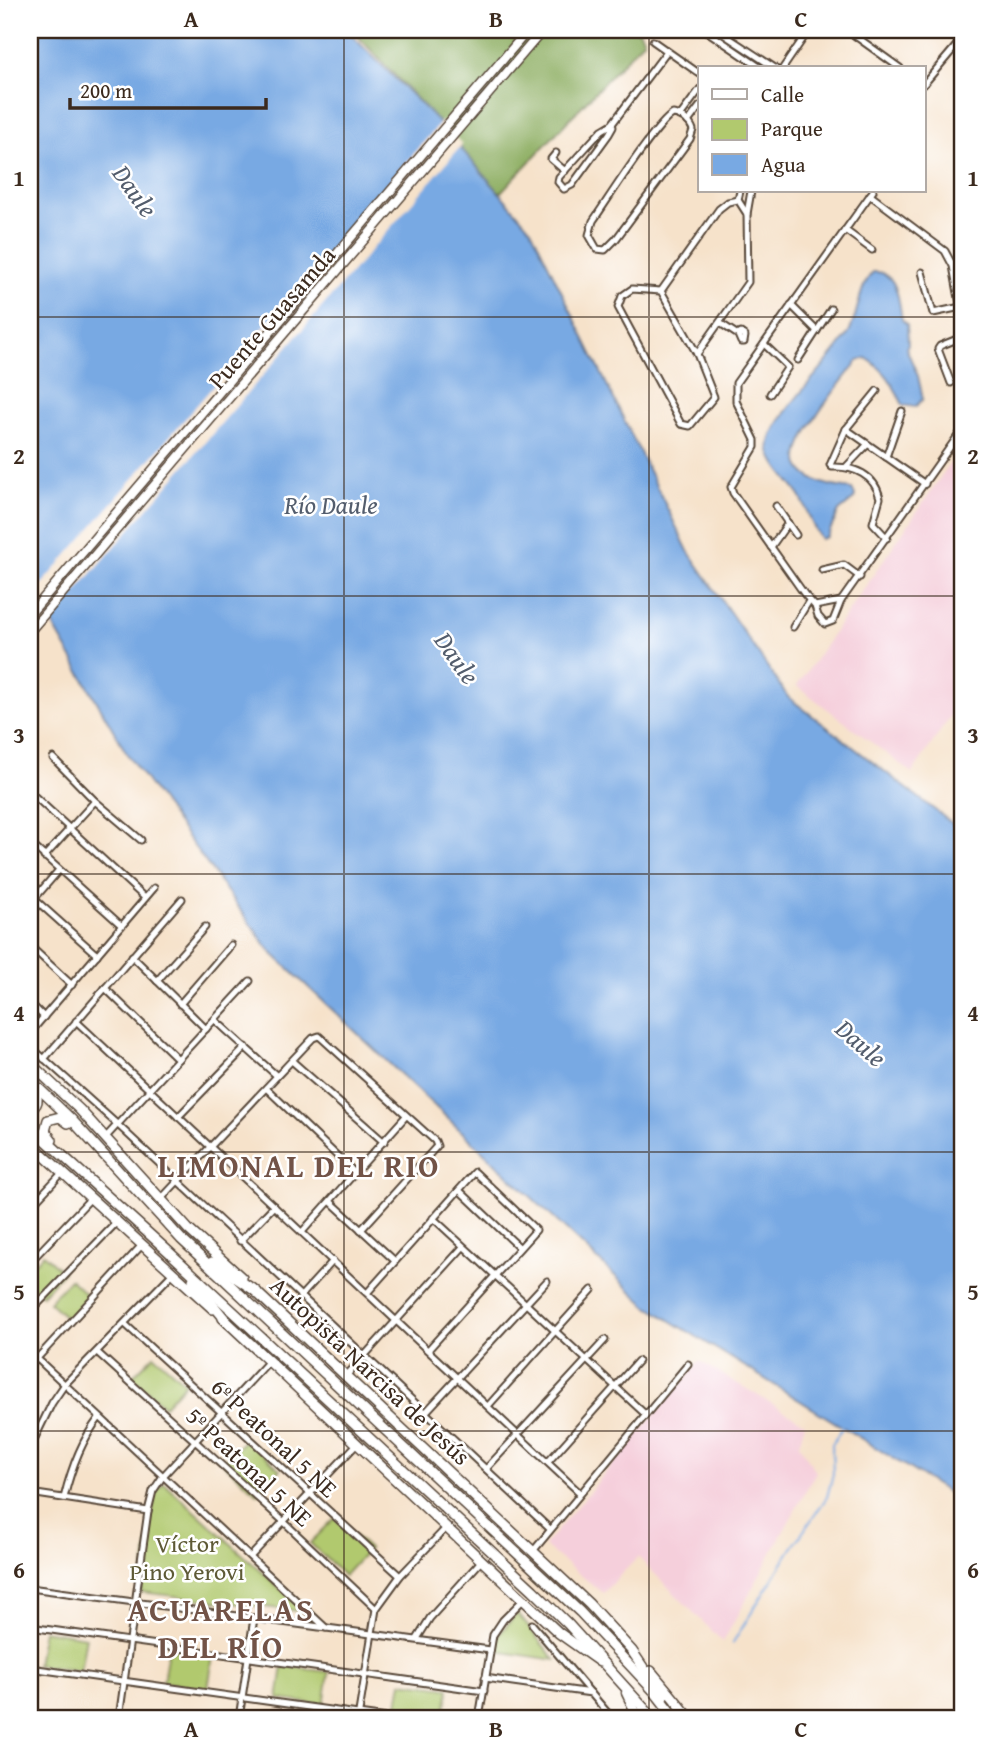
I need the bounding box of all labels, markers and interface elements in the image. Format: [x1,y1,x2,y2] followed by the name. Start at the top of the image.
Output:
[184,2,199,35] text: A
[489,2,503,35] text: B
[794,2,808,35] text: C
[70,66,266,110] scale bar
[698,66,926,192] legend
[80,75,132,106] text: 200 m
[761,79,804,110] text: Calle
[761,113,823,144] text: Parque
[761,149,806,180] text: Agua
[103,155,168,225] water label: Daule
[13,161,25,194] text: 1
[967,161,979,194] text: 1
[200,238,344,397] street label: Puente Guasamda
[13,439,25,472] text: 2
[967,439,979,472] text: 2
[283,485,378,524] water label: Río Daule
[425,622,490,692] water label: Daule
[13,718,25,751] text: 3
[967,718,979,751] text: 3
[13,996,25,1029] text: 4
[967,996,979,1029] text: 4
[826,1009,896,1076] water label: Daule
[157,1142,441,1189] district label: LIMONAL DEL RIO
[262,1268,478,1473] street label: Autopista Narcisa de Jesús
[13,1275,25,1308] text: 5
[967,1275,979,1308] text: 5
[203,1370,345,1505] street label: 6º Peatonal 5 NE
[178,1399,320,1534] street label: 5º Peatonal 5 NE
[130,1526,245,1589] park label: Víctor Pino Yerovi
[13,1553,25,1586] text: 6
[967,1553,979,1586] text: 6
[127,1586,315,1670] district label: ACUARELAS DEL RÍO
[184,1712,199,1745] text: A
[489,1712,503,1745] text: B
[794,1712,808,1745] text: C

